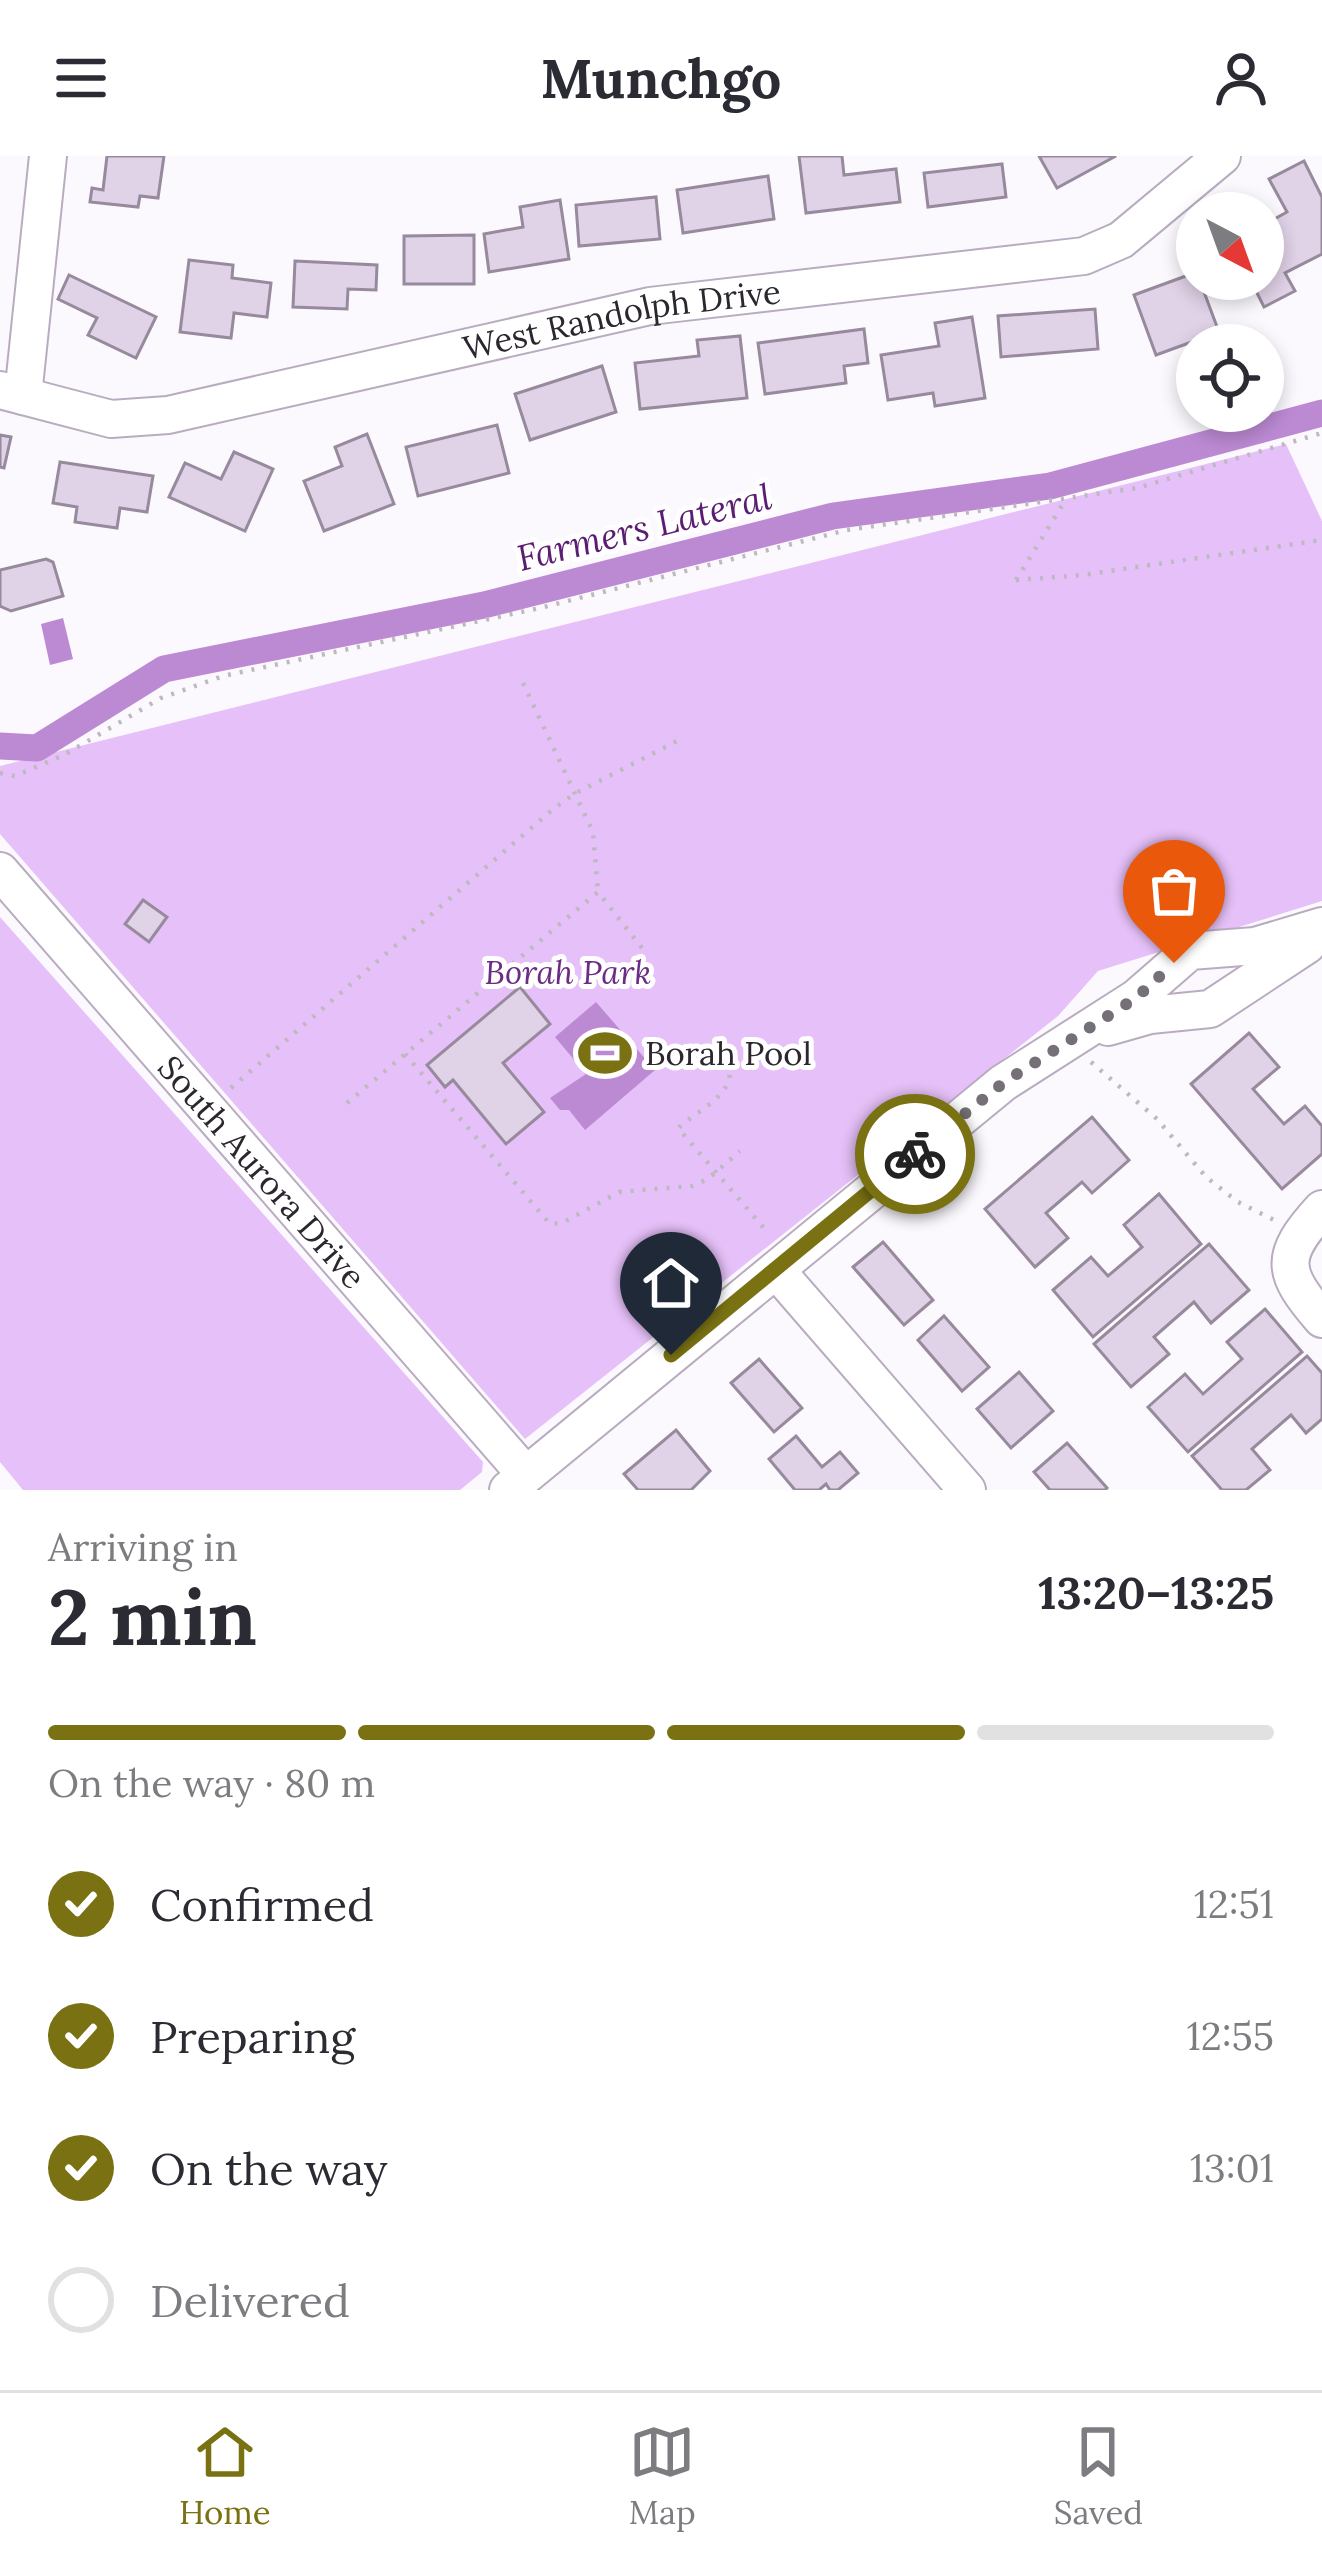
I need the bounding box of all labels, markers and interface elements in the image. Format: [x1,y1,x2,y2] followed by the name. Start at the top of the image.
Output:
[541,44,781,113] text: Munchgo
[48,45,114,111] icon: menu
[1208,45,1274,111] icon: person
[1176,192,1284,300] north arrow
[1176,192,1284,432] map controls
[459,270,783,369] street label: West Randolph Drive
[1176,324,1284,432] button: locate
[512,473,776,581] water label: Farmers Lateral
[1123,840,1225,963] pin
[1141,858,1207,924] icon: bag
[485,951,651,993] park label: Borah Park
[576,1024,634,1082] sports icon: Borah Pool
[645,1032,812,1074] place label: Borah Pool
[149,1047,375,1297] street label: South Aurora Drive
[855,1094,975,1214] courier
[882,1121,948,1187] icon: bike
[620,1232,722,1355] pin
[638,1250,704,1316] icon: home
[48,1522,238,1572] text: Arriving in
[1038,1564,1274,1621] text: 13:20–13:25
[48,1567,257,1666] text: 2 min
[48,1758,375,1808] text: On the way · 80 m
[48,1871,114,1937] icon: check
[150,1876,374,1933] text: Confirmed
[1194,1879,1274,1929] text: 12:51
[48,2003,114,2069] icon: check
[150,2008,355,2065] text: Preparing
[1187,2011,1274,2061] text: 12:55
[48,2135,114,2201] icon: check
[150,2140,388,2197] text: On the way
[1190,2143,1274,2193] text: 13:01
[150,2272,350,2329] text: Delivered
[179,2419,271,2533] tab: Home
[629,2419,696,2533] tab: Map
[1054,2419,1143,2533] tab: Saved

